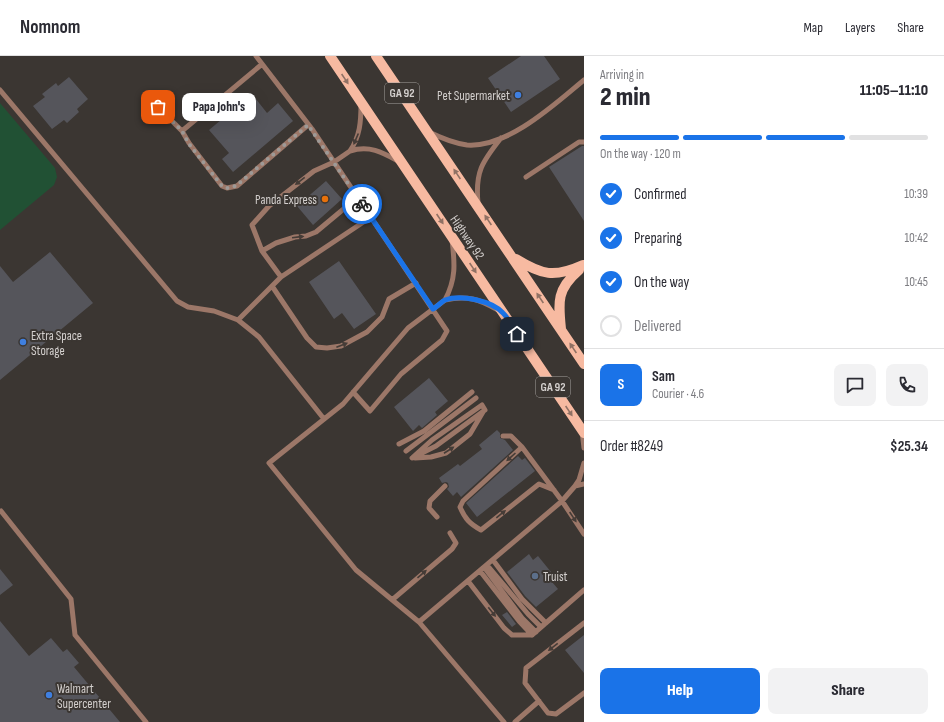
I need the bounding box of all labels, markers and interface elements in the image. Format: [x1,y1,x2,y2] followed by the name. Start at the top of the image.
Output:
[20,16,80,39] text: Nomnom
[803,19,823,36] text: Map
[845,19,875,36] text: Layers
[897,19,924,36] text: Share
[600,67,644,83] text: Arriving in
[342,73,349,84] one-way arrow
[860,81,928,100] text: 11:05–11:10
[600,82,650,113] text: 2 min
[385,83,419,103] road number: GA 92
[437,88,510,104] place label: Pet Supermarket
[141,90,175,124] pin
[513,90,523,100] marker: Pet Supermarket
[182,93,256,121] callout: Papa John's
[147,96,169,118] icon: bag
[193,99,245,115] text: Papa John's
[353,134,359,146] one-way arrow
[600,146,681,162] text: On the way · 120 m
[453,169,461,179] one-way arrow
[295,177,306,186] one-way arrow
[600,183,622,205] icon: check
[342,184,382,224] courier
[634,185,687,204] text: Confirmed
[904,186,928,202] text: 10:39
[255,192,317,208] place label: Panda Express
[351,193,373,215] icon: bike
[320,194,330,204] marker: Panda Express
[447,212,488,263] street label: Highway 92
[436,214,444,224] one-way arrow
[484,215,492,225] one-way arrow
[600,227,622,249] icon: check
[634,229,682,248] text: Preparing
[904,230,928,246] text: 10:42
[292,234,304,240] one-way arrow
[469,263,477,273] one-way arrow
[600,271,622,293] icon: check
[634,273,689,292] text: On the way
[905,274,928,290] text: 10:45
[536,293,544,303] one-way arrow
[500,317,534,351] pin
[634,317,681,336] text: Delivered
[506,323,528,345] icon: home
[31,328,82,359] place label: Extra Space Storage
[18,337,28,347] marker: Extra Space Storage
[336,341,348,347] one-way arrow
[569,342,577,353] one-way arrow
[834,364,876,406] button: chat
[886,364,928,406] button: phone
[652,367,675,386] text: Sam
[618,375,624,394] text: S
[536,377,570,397] road number: GA 92
[652,386,704,402] text: Courier · 4.6
[566,405,573,417] one-way arrow
[600,437,663,456] text: Order #8249
[890,437,928,456] text: $25.34
[444,446,454,454] one-way arrow
[506,452,516,462] one-way arrow
[495,510,506,519] one-way arrow
[569,512,577,523] one-way arrow
[543,569,568,585] place label: Truist
[417,570,427,579] one-way arrow
[530,571,540,581] marker: Truist
[487,606,496,617] one-way arrow
[548,642,559,651] one-way arrow
[600,668,760,714] button: Help
[768,668,928,714] button: Share
[57,681,111,712] place label: Walmart Supercenter
[44,690,54,700] marker: Walmart Supercenter

